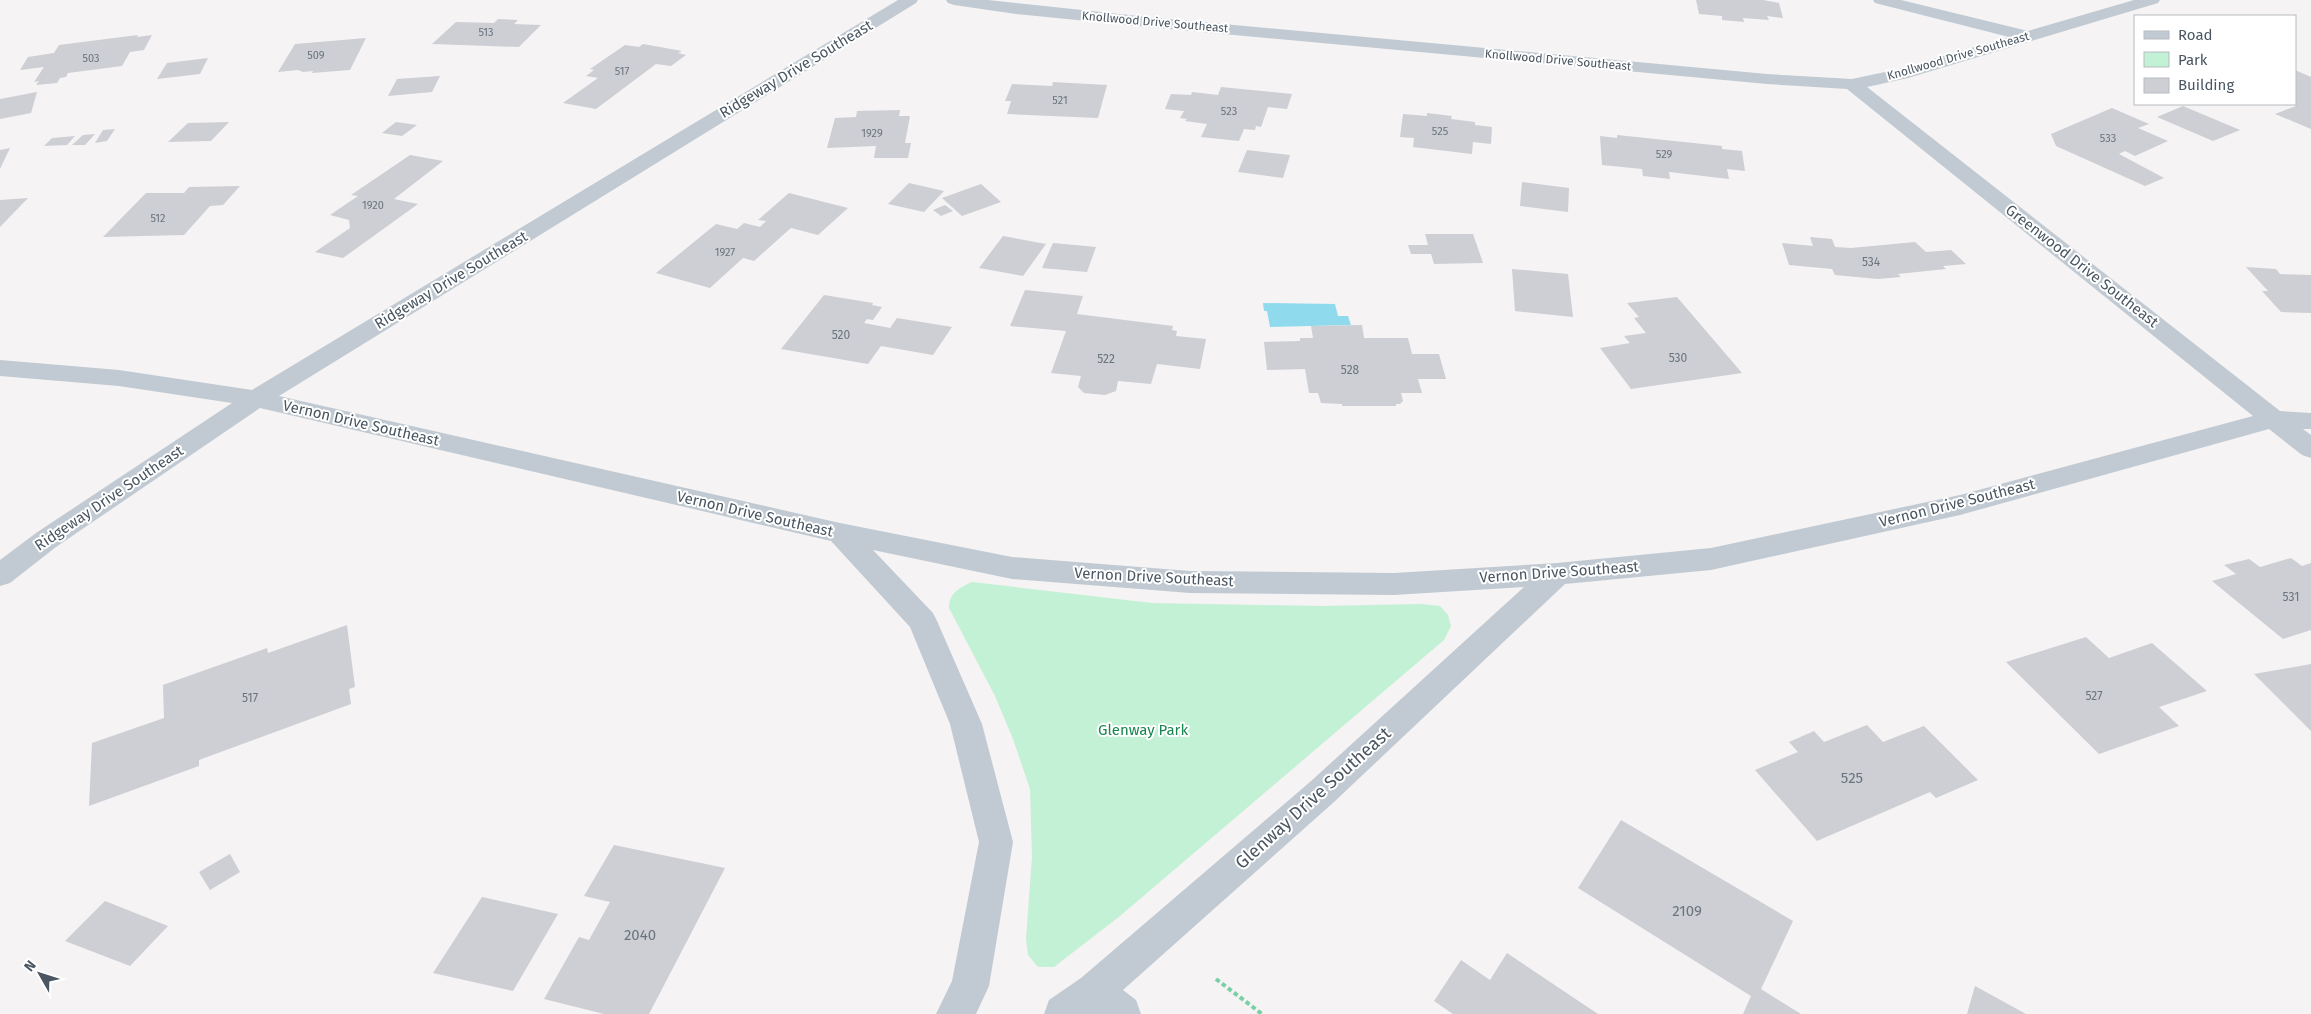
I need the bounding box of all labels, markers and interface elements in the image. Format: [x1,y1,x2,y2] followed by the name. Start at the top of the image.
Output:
[1081,9,1230,35] street label: Knollwood Drive Southeast
[2134,15,2296,105] legend
[716,16,876,122] street label: Ridgeway Drive Southeast
[478,26,494,39] house number: 513
[2178,26,2213,44] text: Road
[1885,29,2031,83] street label: Knollwood Drive Southeast
[1484,47,1633,73] street label: Knollwood Drive Southeast
[307,49,325,62] house number: 509
[2178,51,2208,69] text: Park
[82,52,100,65] house number: 503
[615,65,629,78] house number: 517
[2178,76,2234,94] text: Building
[1052,94,1068,107] house number: 521
[1221,105,1237,118] house number: 523
[1432,125,1449,138] house number: 525
[861,127,883,140] house number: 1929
[2100,132,2116,145] house number: 533
[1656,148,1672,161] house number: 529
[362,199,384,212] house number: 1920
[2002,201,2162,332] street label: Greenwood Drive Southeast
[150,212,166,225] house number: 512
[371,227,531,333] street label: Ridgeway Drive Southeast
[715,246,735,259] house number: 1927
[1862,255,1881,269] house number: 534
[832,328,851,342] house number: 520
[1669,351,1688,365] house number: 530
[1097,352,1115,366] house number: 522
[1341,363,1360,377] house number: 528
[281,396,441,450] street label: Vernon Drive Southeast
[31,441,187,554] street label: Ridgeway Drive Southeast
[1877,475,2037,531] street label: Vernon Drive Southeast
[675,487,835,541] street label: Vernon Drive Southeast
[1479,557,1640,587] street label: Vernon Drive Southeast
[1074,564,1235,590] street label: Vernon Drive Southeast
[2283,590,2299,604] house number: 531
[2085,689,2103,703] house number: 527
[242,691,258,705] house number: 517
[1098,721,1188,739] park label: Glenway Park
[1231,722,1396,874] street label: Glenway Drive Southeast
[1841,769,1863,787] house number: 525
[1672,902,1702,920] house number: 2109
[624,926,656,944] house number: 2040
[15,949,65,999] north arrow
[21,957,40,975] text: N

